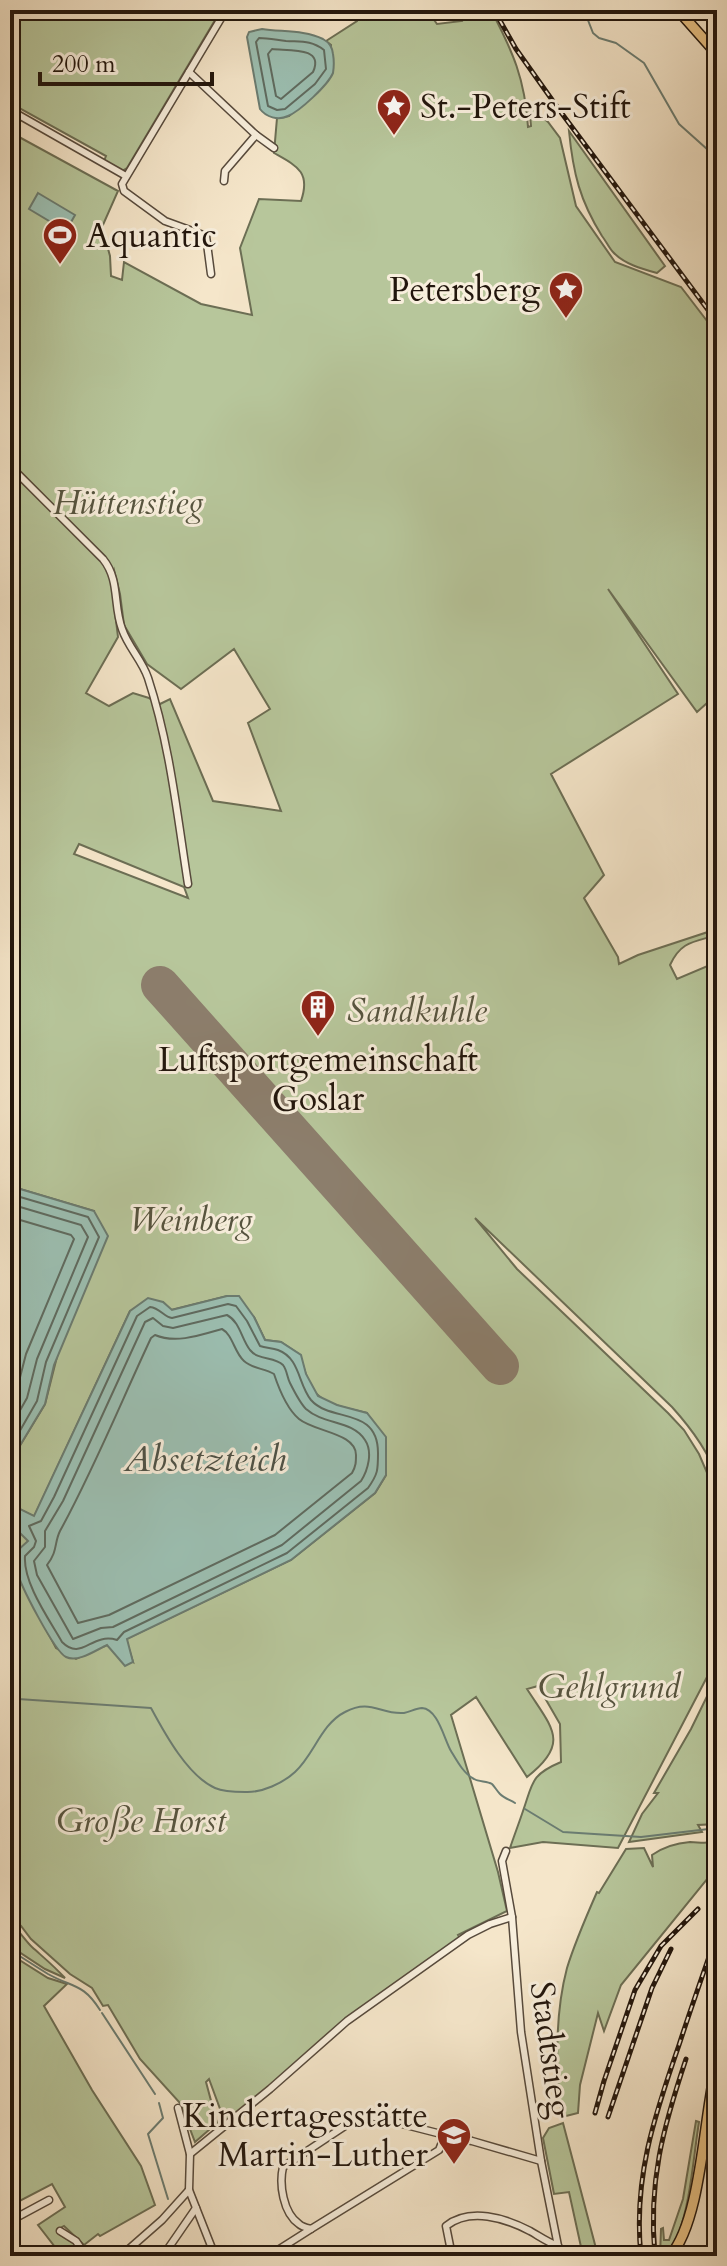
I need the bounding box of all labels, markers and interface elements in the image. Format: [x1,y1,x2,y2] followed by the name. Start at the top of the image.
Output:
[40,36,212,86] scale bar
[52,48,116,81] text: 200 m
[420,84,631,130] place label: St.-Peters-Stift
[375,87,413,137] place icon: St.-Peters-Stift
[86,213,217,259] place label: Aquantic
[41,216,79,266] sports icon: Aquantic
[389,267,540,313] place label: Petersberg
[547,270,585,320] place icon: Petersberg
[53,480,203,526] park label: Hüttenstieg
[299,988,337,1038] building icon: Luftsportgemeinschaft Goslar
[347,988,488,1034] park label: Sandkuhle
[158,1037,478,1122] place label: Luftsportgemeinschaft Goslar
[129,1197,253,1243] park label: Weinberg
[123,1435,286,1484] water label: Absetzteich
[538,1664,682,1710] park label: Gehlgrund
[56,1798,227,1844] park label: Große Horst
[519,1979,583,2121] street label: Stadtstieg
[183,2093,429,2178] place label: Kindertagesstätte Martin-Luther
[435,2116,473,2166] school or university icon: Kindertagesstätte Martin-Luther

